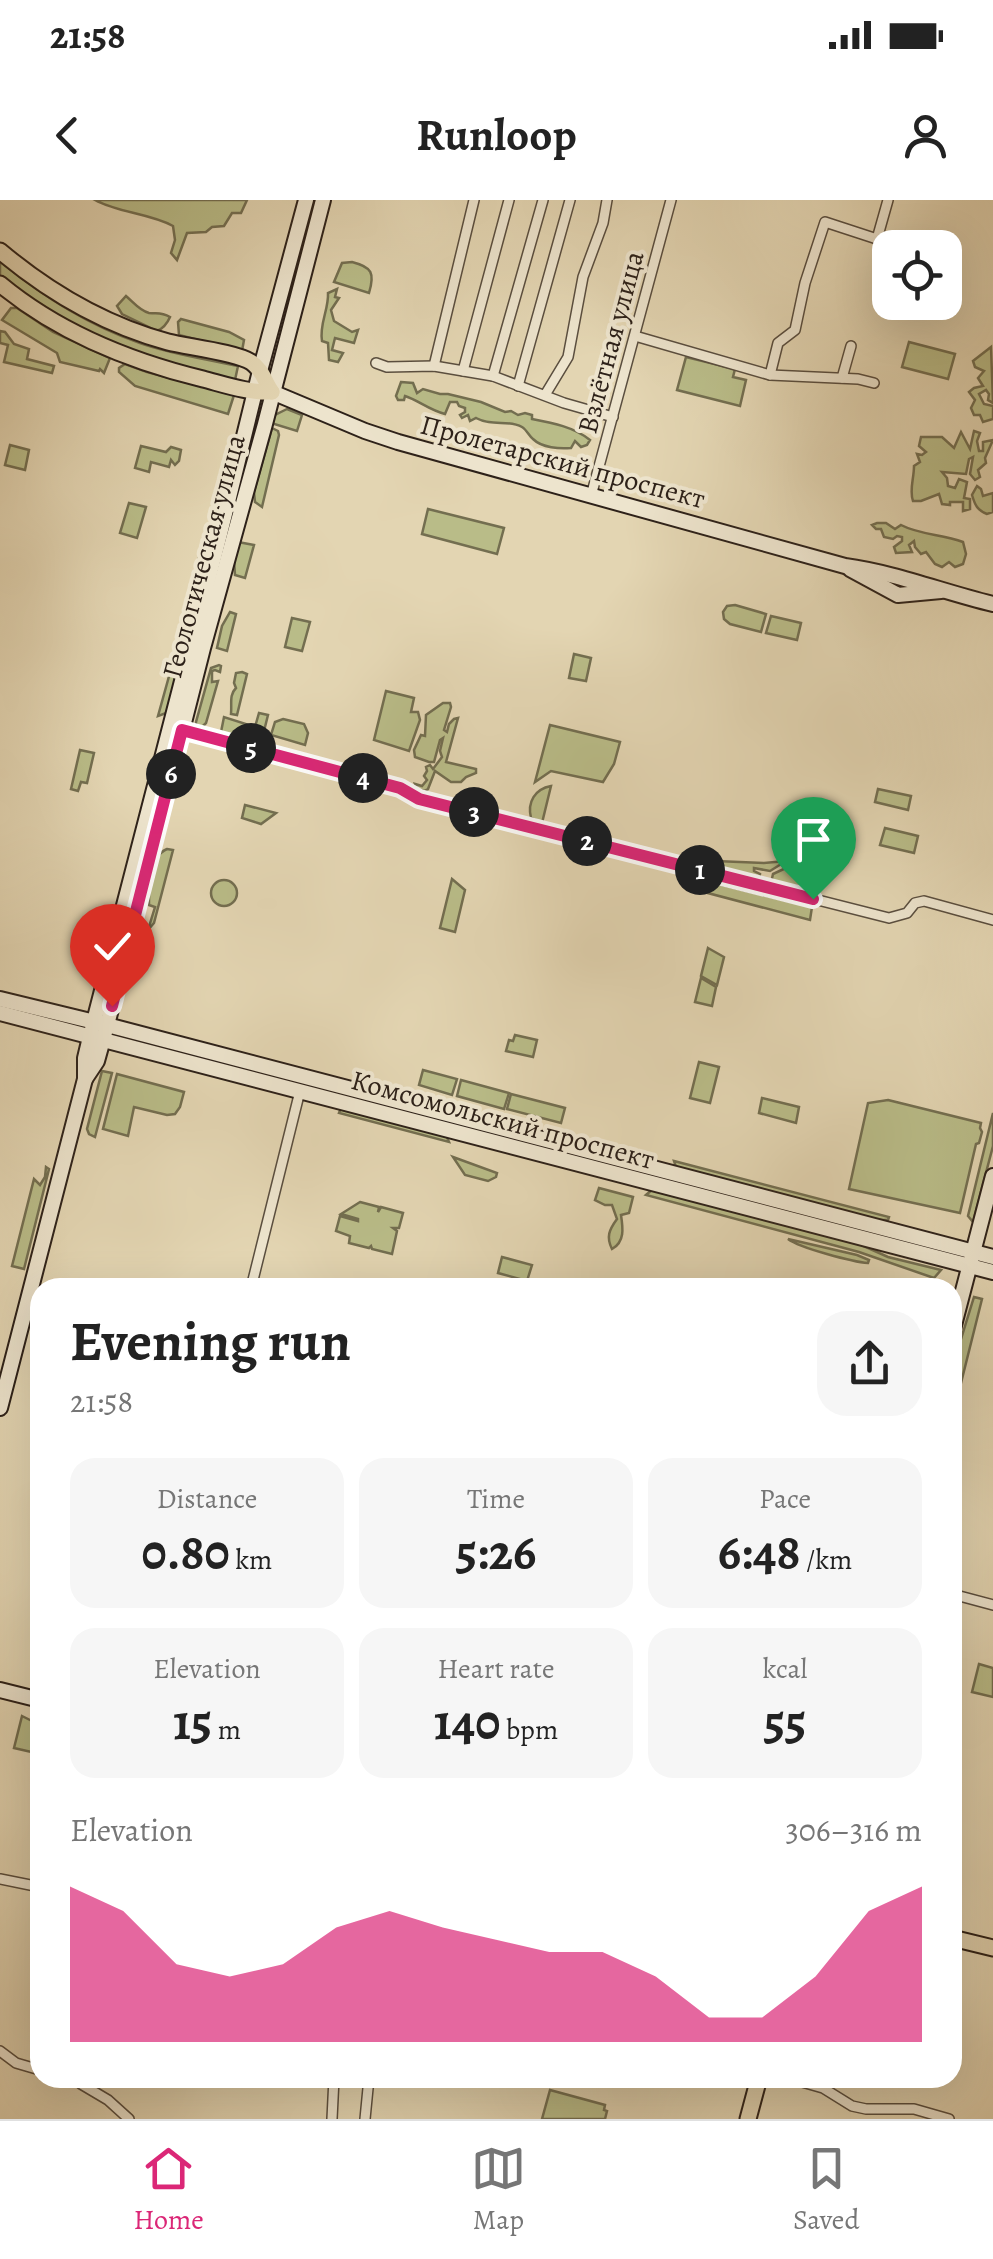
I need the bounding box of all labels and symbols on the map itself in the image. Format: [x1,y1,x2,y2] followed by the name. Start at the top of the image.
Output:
[568,247,654,438] street label: Взлётная улица
[416,406,709,518] street label: Пролетарский проспект
[153,430,255,682] street label: Геологическая улица
[226,723,276,773] pin: 5
[146,749,196,799] pin: 6
[338,753,388,803] pin: 4
[449,787,499,837] pin: 3
[771,797,856,900] pin
[562,816,612,866] pin: 2
[675,845,725,895] pin: 1
[70,904,155,1007] pin
[347,1061,659,1179] street label: Комсомольский проспект

